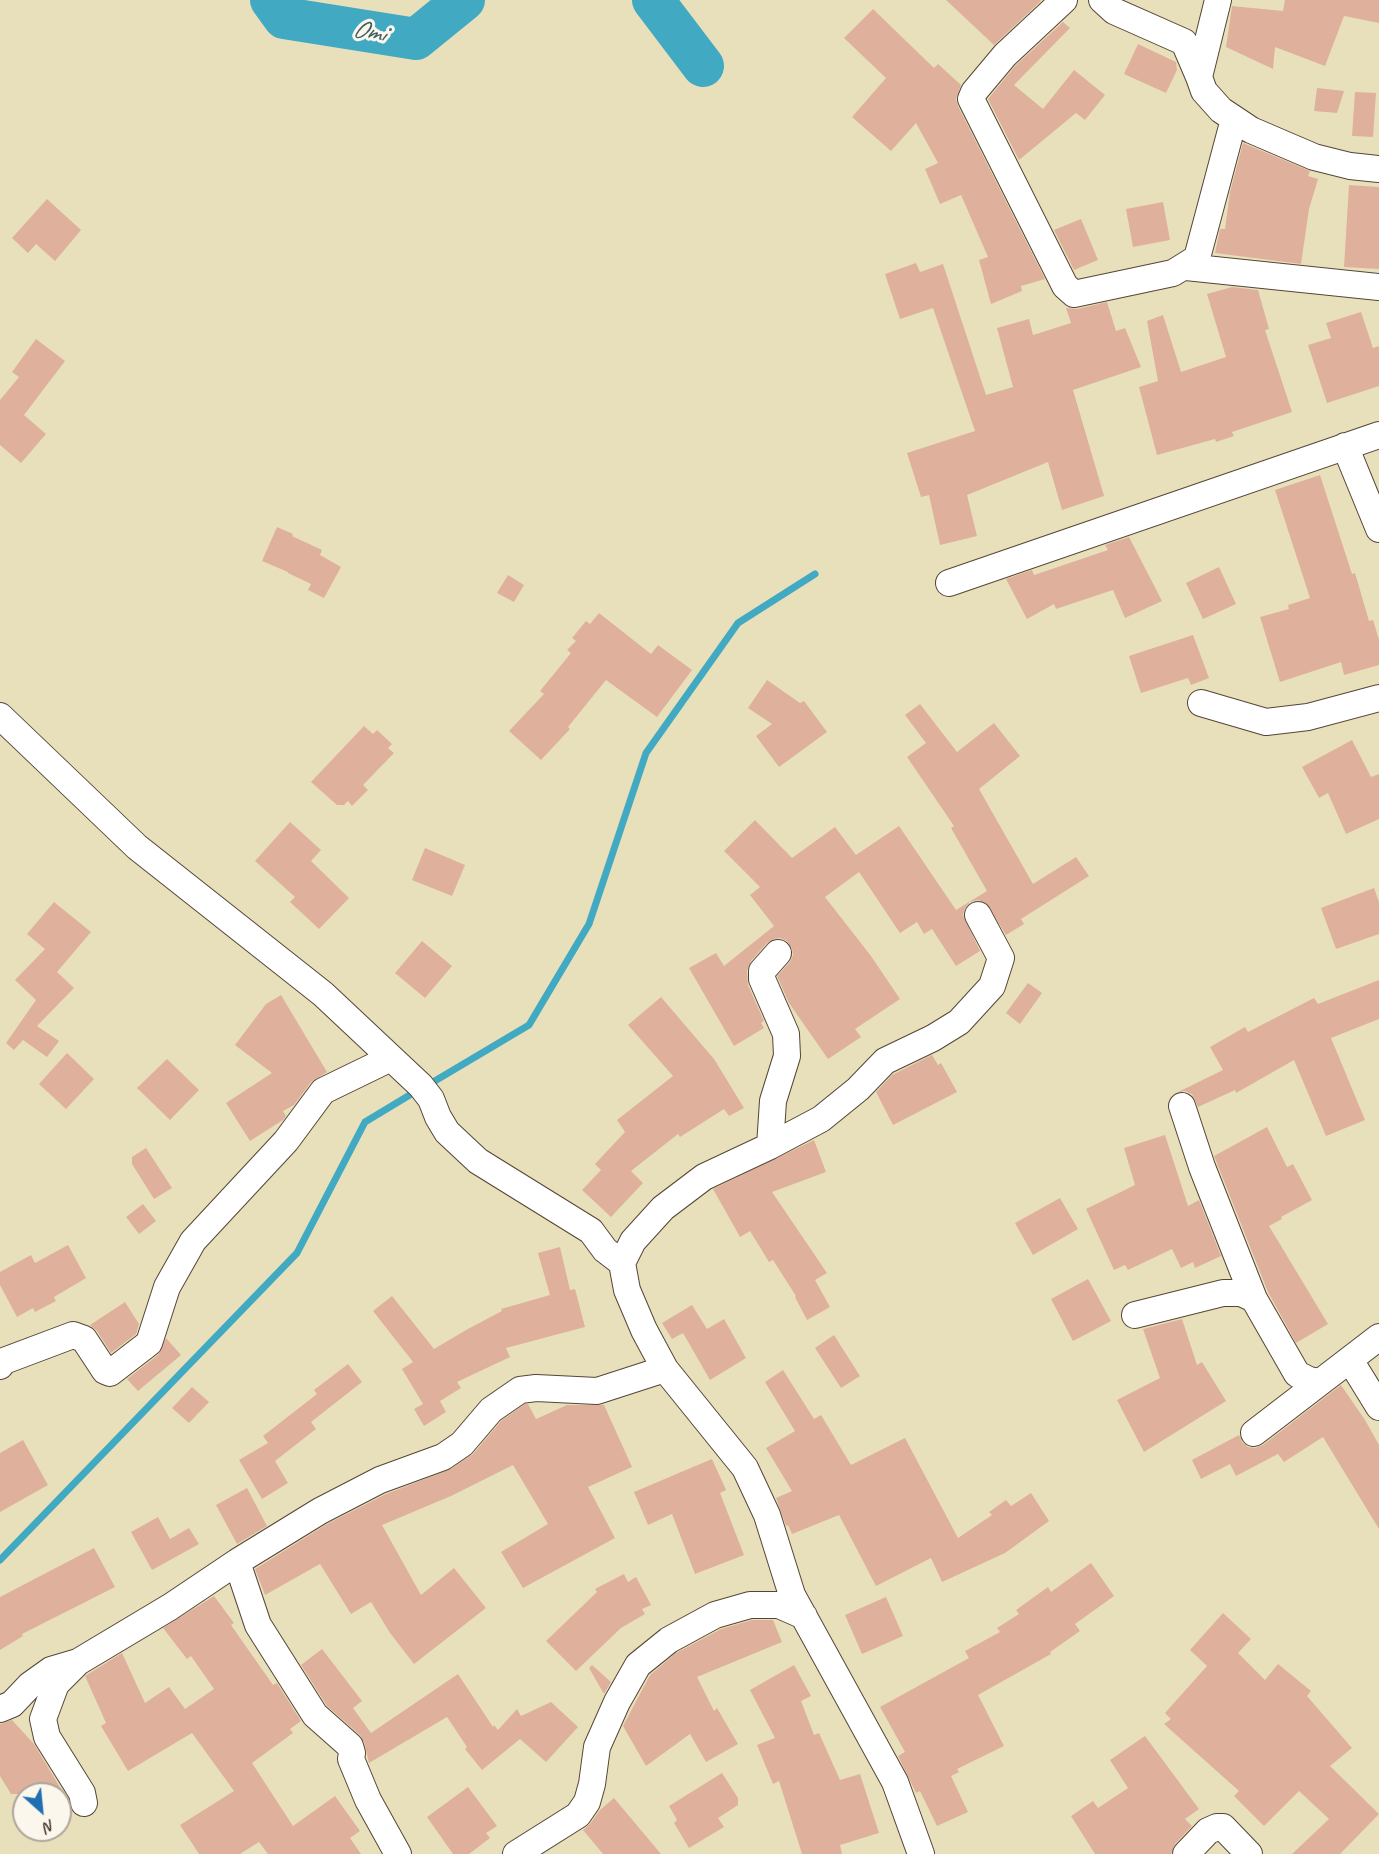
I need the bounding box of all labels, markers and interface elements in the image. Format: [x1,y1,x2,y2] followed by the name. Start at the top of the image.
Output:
[350,14,388,50] water label: Omi
[12,1782,72,1842] north arrow
[40,1815,58,1837] text: N

